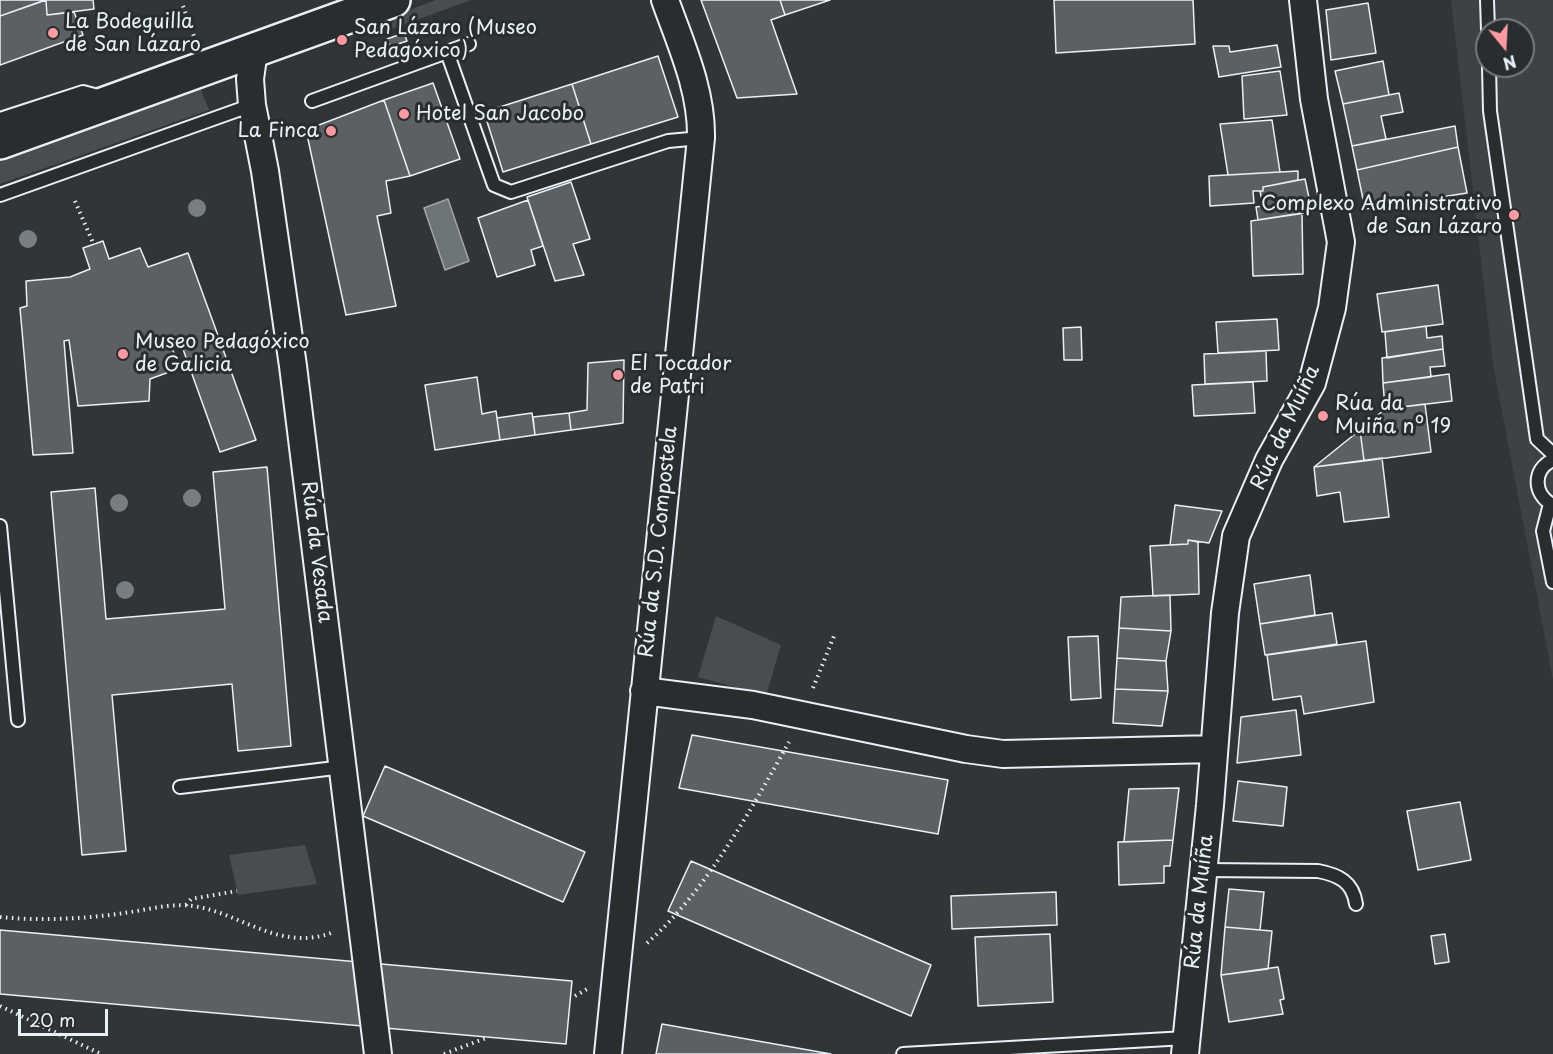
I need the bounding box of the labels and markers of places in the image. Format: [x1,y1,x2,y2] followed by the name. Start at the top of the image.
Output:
[65,10,201,57] place label: La Bodeguilla de San Lázaro
[354,16,537,63] place label: San Lázaro (Museo Pedagóxico)
[46,26,60,40] marker: La Bodeguilla de San Lázaro
[335,33,349,47] marker: San Lázaro (Museo Pedagóxico)
[416,102,584,126] place label: Hotel San Jacobo
[397,107,411,121] marker: Hotel San Jacobo
[237,119,319,143] place label: La Finca
[324,124,338,138] marker: La Finca
[1261,192,1502,239] place label: Complexo Administrativo de San Lázaro
[1507,208,1521,222] marker: Complexo Administrativo de San Lázaro
[135,330,309,377] place label: Museo Pedagóxico de Galicia
[116,347,130,361] marker: Museo Pedagóxico de Galicia
[630,352,731,399] place label: El Tocador de Patri
[611,368,625,382] marker: El Tocador de Patri
[1335,392,1451,439] place label: Rúa da Muiña nº 19
[1316,409,1330,423] marker: Rúa da Muiña nº 19

